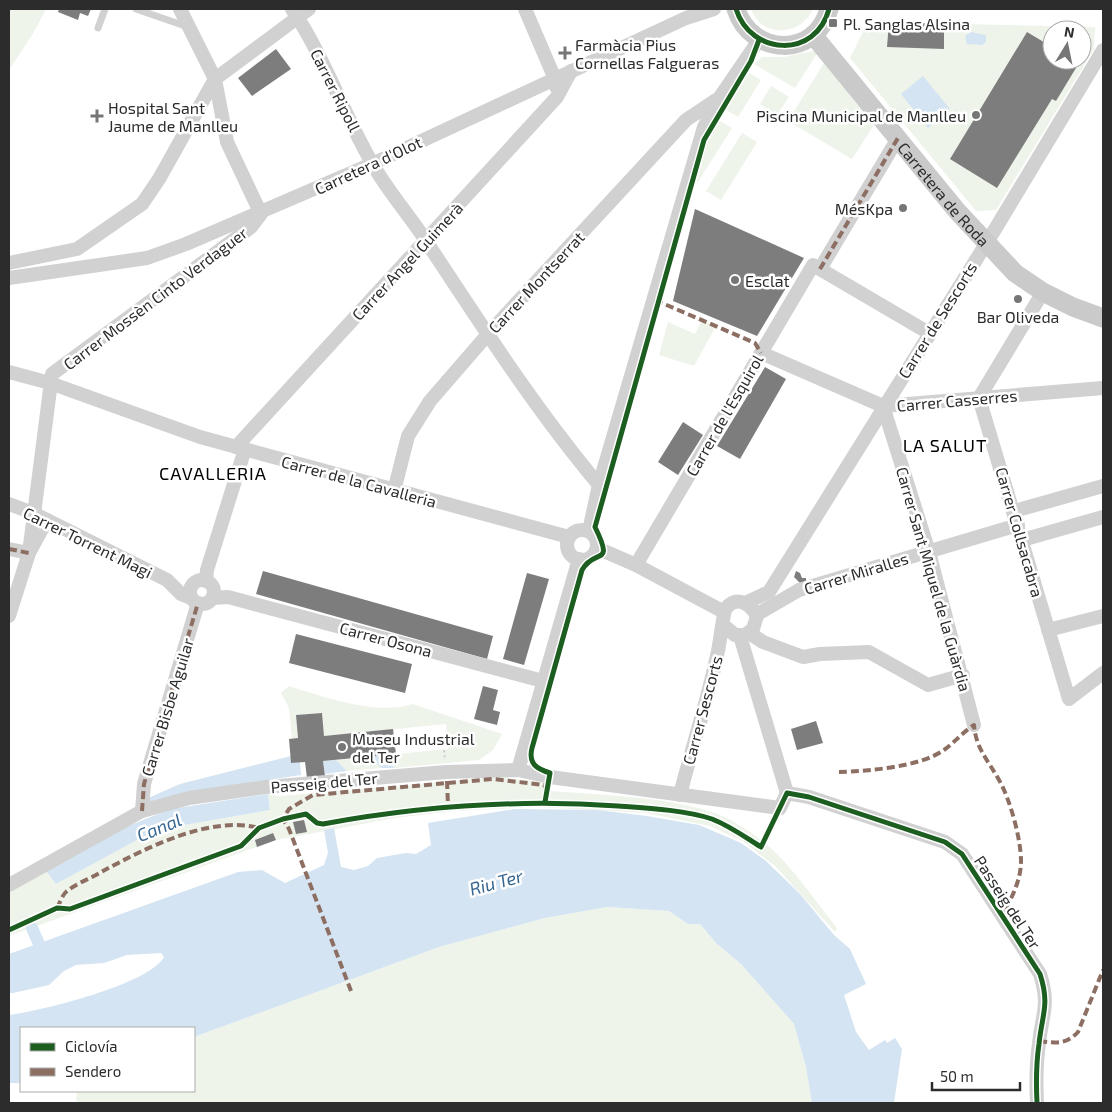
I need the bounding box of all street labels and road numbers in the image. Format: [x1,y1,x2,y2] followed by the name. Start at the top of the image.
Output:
[307,45,365,135] street label: Carrer Ripoll
[312,132,424,198] street label: Carretera d'Olot
[895,138,994,250] street label: Carretera de Roda
[348,198,466,324] street label: Carrer Angel Guimerà
[59,222,251,373] street label: Carrer Mossèn Cinto Verdaguer
[484,227,588,337] street label: Carrer Montserrat
[894,258,980,382] street label: Carrer de Sescorts
[681,351,767,479] street label: Carrer de l'Esquirol
[896,385,1018,415] street label: Carrer Casserres
[279,451,439,511] street label: Carrer de la Cavalleria
[893,464,975,694] street label: Carrer Sant Miquel de la Guàrdia
[992,465,1048,599] street label: Carrer Collsacabra
[21,503,155,581] street label: Carrer Torrent Magi
[801,548,911,598] street label: Carrer Miralles
[338,618,434,660] street label: Carrer Osona
[137,635,197,778] street label: Carrer Bisbe Aguilar
[678,654,726,766] street label: Carrer Sescorts
[270,768,379,796] street label: Passeig del Ter
[971,852,1046,953] street label: Passeig del Ter

